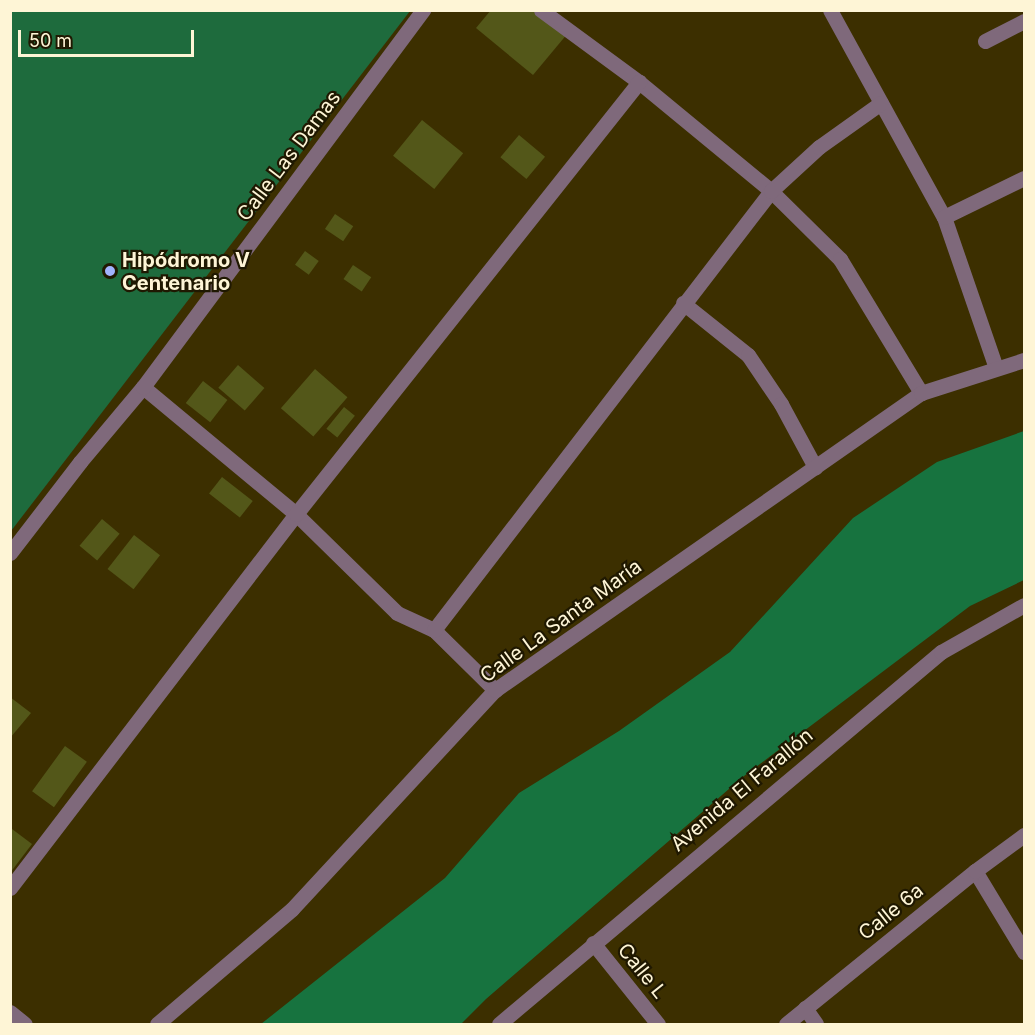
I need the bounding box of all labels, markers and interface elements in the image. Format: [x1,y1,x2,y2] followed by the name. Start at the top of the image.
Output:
[21,18,196,56] scale bar
[29,30,72,51] text: 50 m
[232,86,346,226] street label: Calle Las Damas
[122,248,250,295] place label: Hipódromo V Centenario
[103,264,117,278] marker: Hipódromo V Centenario
[476,554,646,688] street label: Calle La Santa María
[666,724,818,856] street label: Avenida El Farallón
[854,879,928,945] street label: Calle 6a
[612,939,672,1003] street label: Calle L

